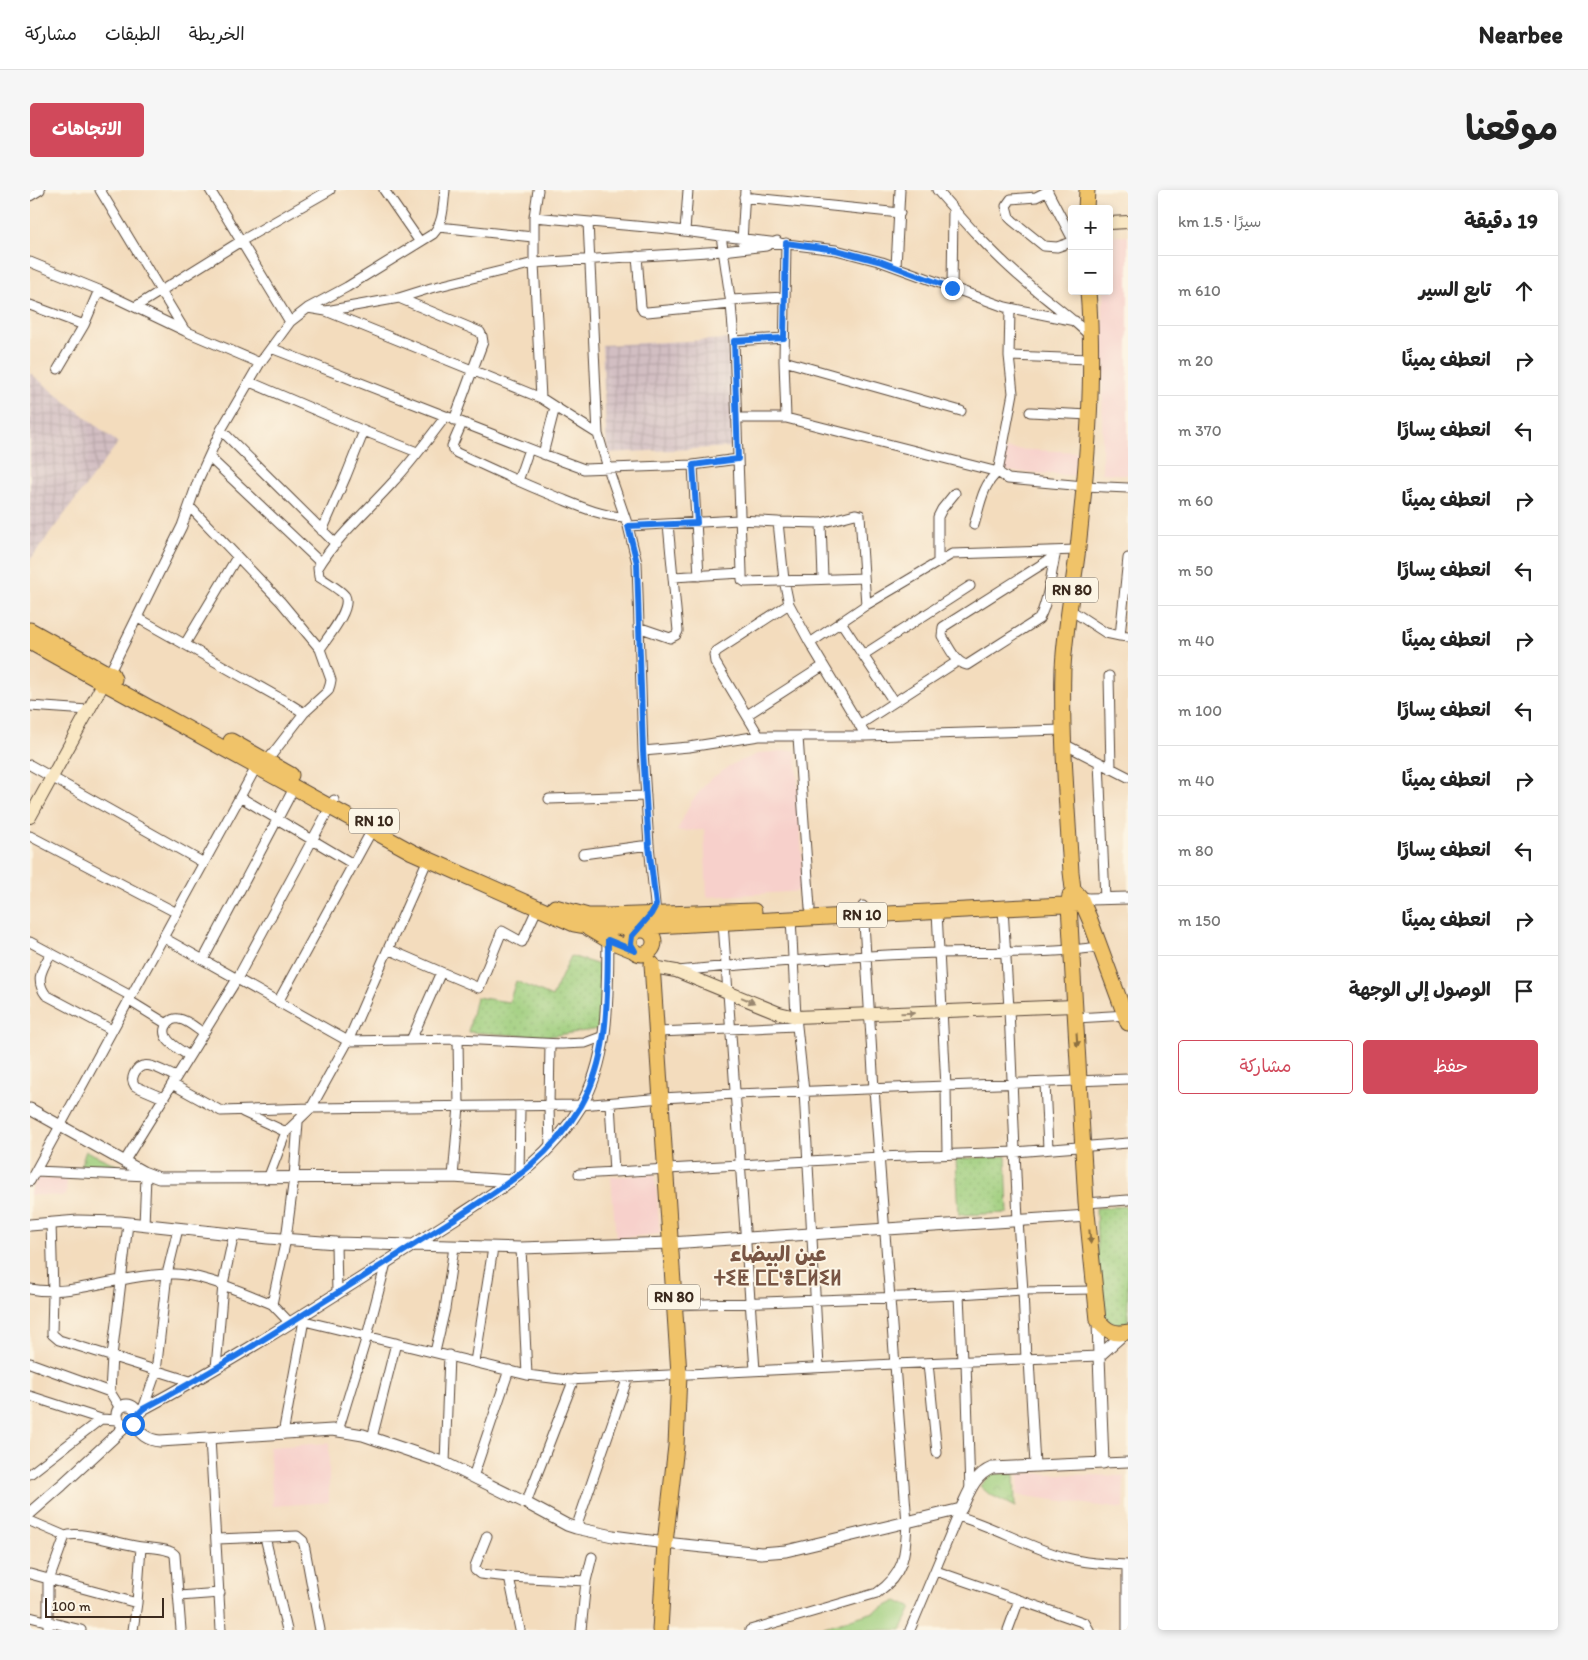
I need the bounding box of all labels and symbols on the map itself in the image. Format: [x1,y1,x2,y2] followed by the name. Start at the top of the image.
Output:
[941,277,964,300] route end
[1046,578,1098,602] road number: RN 80
[349,808,399,834] road number: RN 10
[837,902,887,928] road number: RN 10
[741,997,755,1005] one-way arrow
[900,1009,916,1017] one-way arrow
[1074,1032,1082,1048] one-way arrow
[1086,1229,1094,1245] one-way arrow
[714,1241,842,1290] district label: عين البيضاء ⵜⵉⵟ ⵎⵎ'ⴻⵎⵍⵉⵍ
[648,1284,700,1310] road number: RN 80
[122,1413,145,1436] route start
[45,1595,164,1618] scale bar

